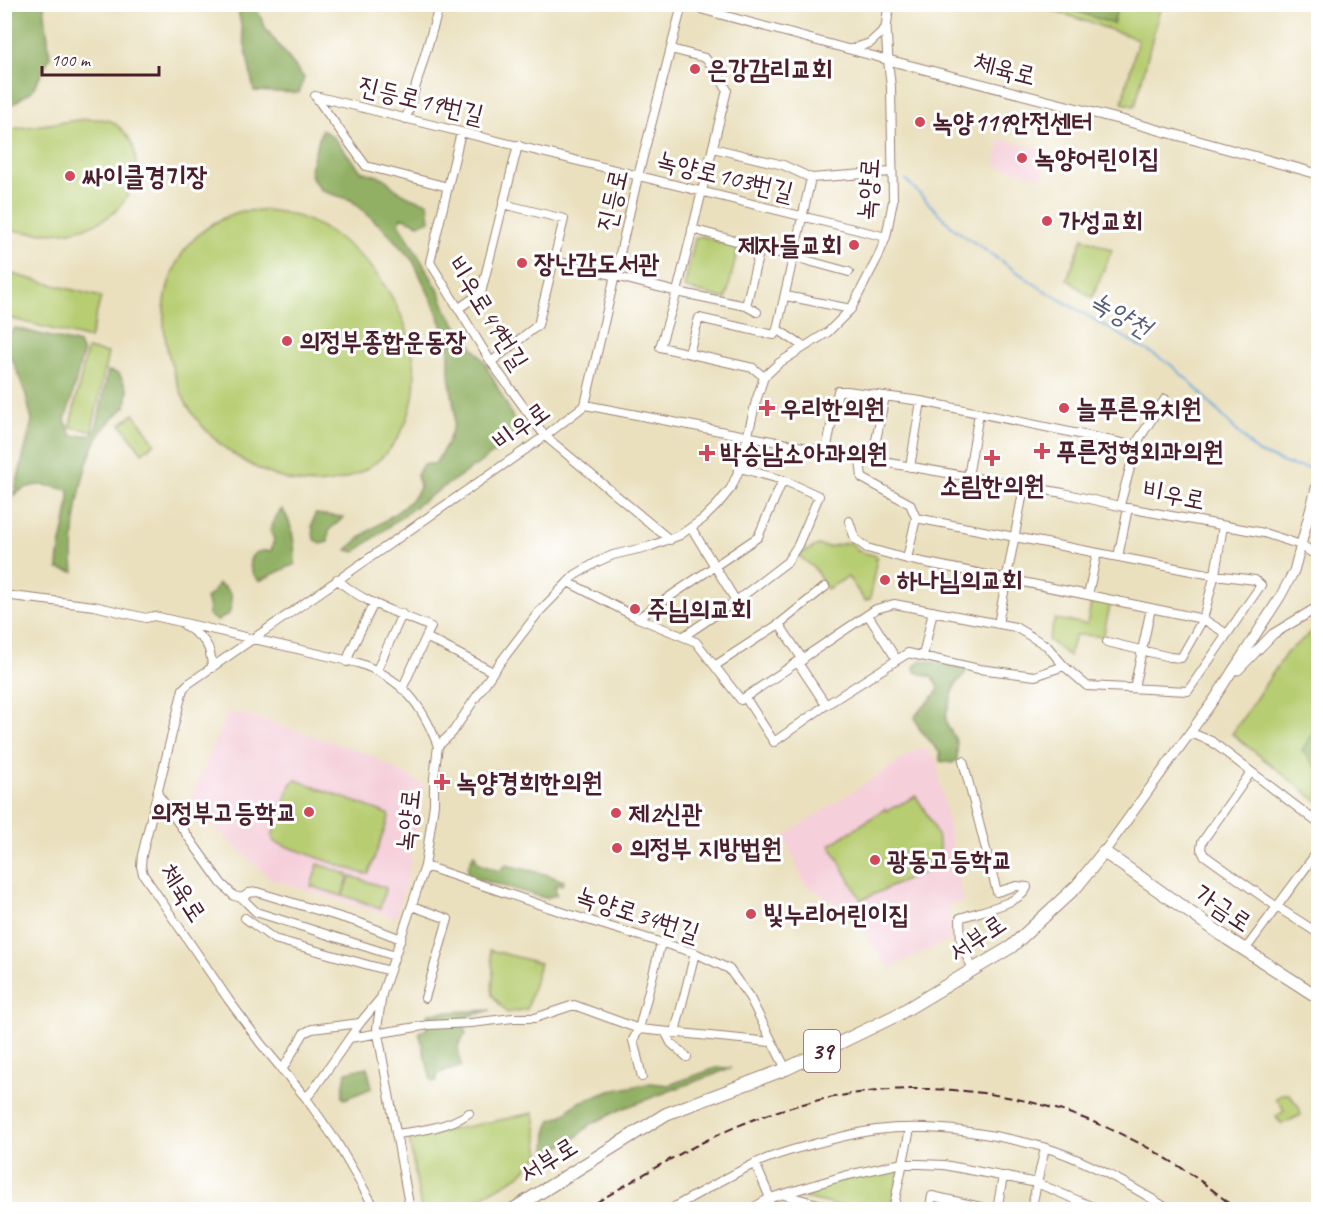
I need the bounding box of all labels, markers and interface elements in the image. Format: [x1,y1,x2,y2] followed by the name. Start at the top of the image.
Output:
[42,39,159,77] scale bar
[971,45,1039,93] street label: 체육로
[51,49,92,71] text: 100 m
[707,53,833,86] place label: 은강감리교회
[688,62,702,76] marker: 은강감리교회
[355,69,487,132] street label: 진등로19번길
[932,106,1092,139] place label: 녹양119안전센터
[913,115,927,129] marker: 녹양119안전센터
[1034,142,1160,175] place label: 녹양어린이집
[653,143,797,209] street label: 녹양로103번길
[1015,151,1029,165] marker: 녹양어린이집
[849,157,887,221] street label: 녹양로
[81,160,208,193] place label: 싸이클경기장
[589,166,635,234] street label: 진등로
[63,169,77,183] marker: 싸이클경기장
[1059,205,1143,238] place label: 가성교회
[1040,214,1054,228] marker: 가성교회
[737,229,842,262] place label: 제자들교회
[847,238,861,252] marker: 제자들교회
[534,247,660,280] place label: 장난감도서관
[440,250,536,376] street label: 비우로49번길
[515,256,529,270] marker: 장난감도서관
[1084,283,1160,346] water label: 녹양천
[299,325,466,358] place label: 의정부종합운동장
[280,334,294,348] marker: 의정부종합운동장
[780,392,885,425] place label: 우리한의원
[1076,392,1202,425] place label: 늘푸른유치원
[486,394,556,458] street label: 비우로
[758,399,776,417] marker: 우리한의원
[1057,401,1071,415] marker: 늘푸른유치원
[1056,435,1223,468] place label: 푸른정형외과의원
[720,437,887,470] place label: 박승남소아과의원
[1033,442,1051,460] marker: 푸른정형외과의원
[698,444,716,462] marker: 박승남소아과의원
[983,449,1001,467] marker: 소림한의원
[940,469,1044,502] place label: 소림한의원
[1140,473,1208,517] street label: 비우로
[897,564,1023,597] place label: 하나님의교회
[878,573,892,587] marker: 하나님의교회
[647,593,752,626] place label: 주님의교회
[628,602,642,616] marker: 주님의교회
[456,766,602,799] place label: 녹양경희한의원
[433,773,451,791] marker: 녹양경희한의원
[388,787,428,853] street label: 녹양로
[151,796,297,829] place label: 의정부고등학교
[628,797,703,830] place label: 제2신관
[302,805,316,819] marker: 의정부고등학교
[609,806,623,820] marker: 제2신관
[629,832,782,865] place label: 의정부 지방법원
[610,841,624,855] marker: 의정부 지방법원
[887,844,1013,877] place label: 광동고등학교
[868,853,882,867] marker: 광동고등학교
[152,858,214,928] street label: 체육로
[1188,877,1258,939] street label: 가금로
[572,879,704,949] street label: 녹양로34번길
[763,898,909,931] place label: 빛누리어린이집
[744,907,758,921] marker: 빛누리어린이집
[942,907,1012,969] street label: 서부로
[804,1030,840,1072] road number: 39
[513,1129,583,1191] street label: 서부로

